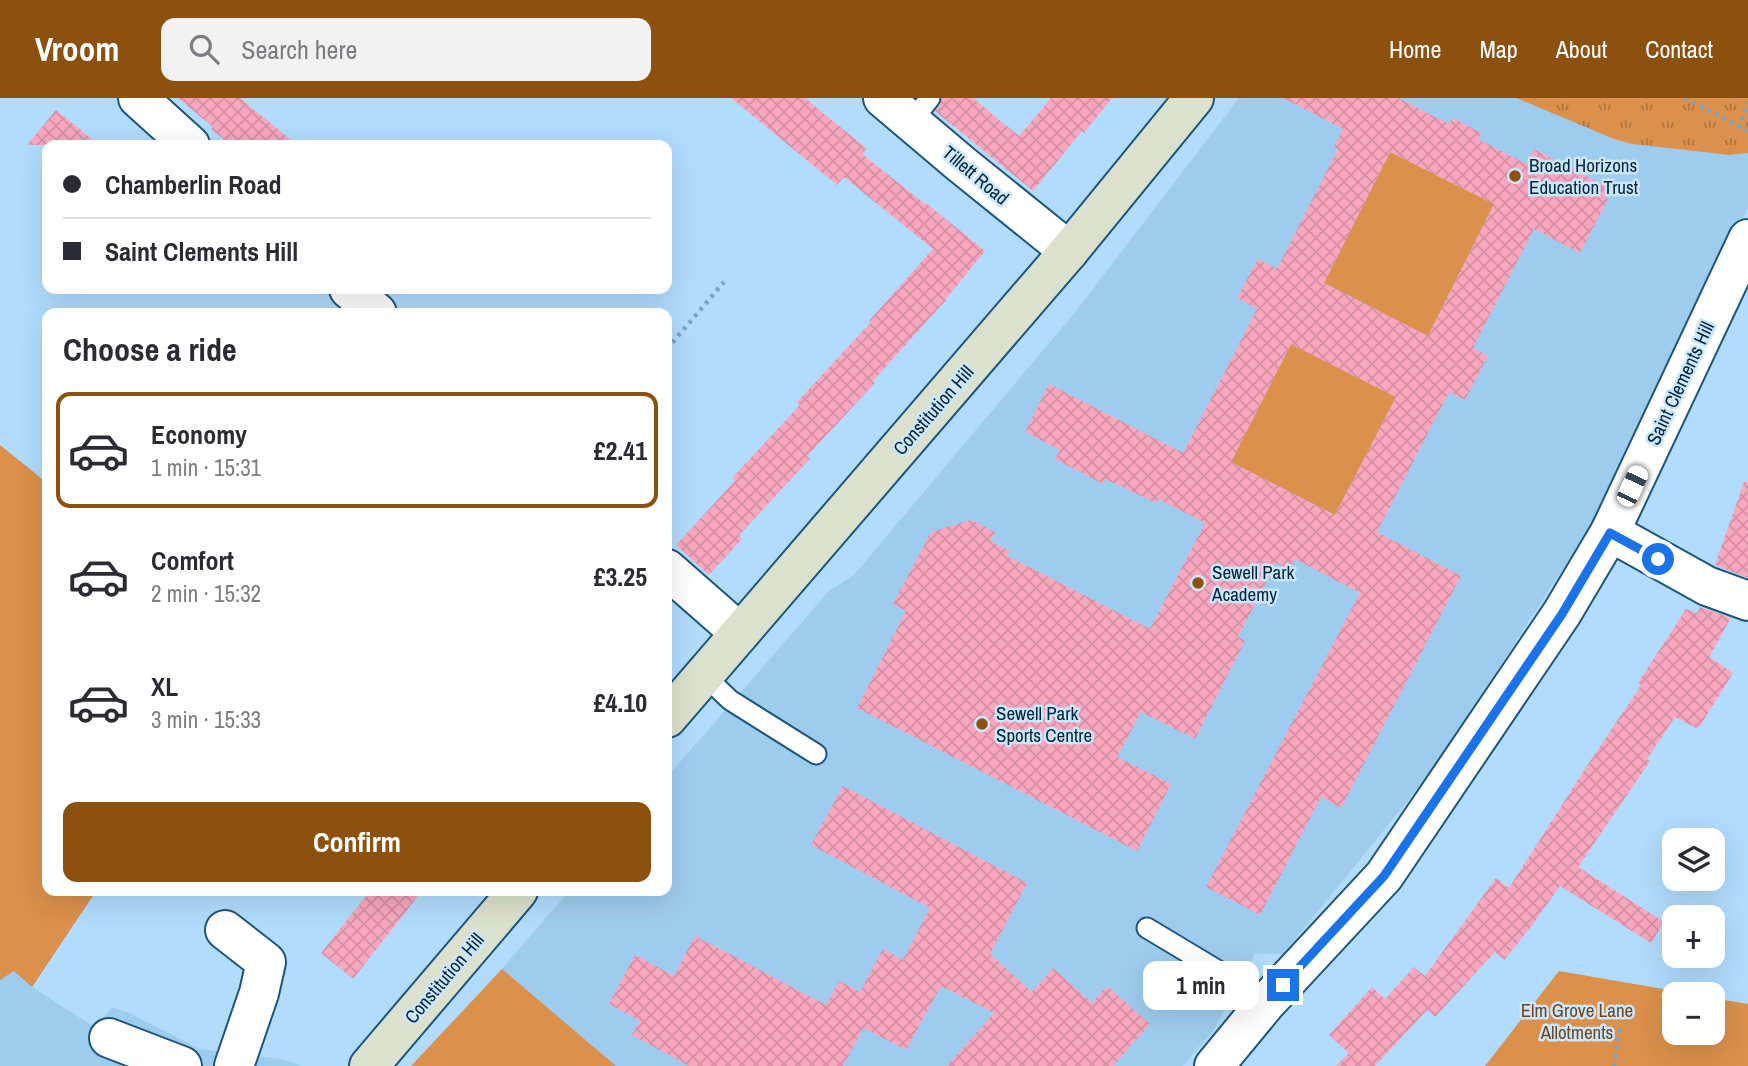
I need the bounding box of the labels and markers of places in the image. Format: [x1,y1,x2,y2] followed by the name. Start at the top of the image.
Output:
[1529,152,1639,200] place label: Broad Horizons Education Trust
[1507,168,1523,184] marker: Broad Horizons Education Trust
[1211,559,1294,607] place label: Sewell Park Academy
[1190,575,1206,591] marker: Sewell Park Academy
[996,700,1092,748] place label: Sewell Park Sports Centre
[974,716,990,732] marker: Sewell Park Sports Centre

